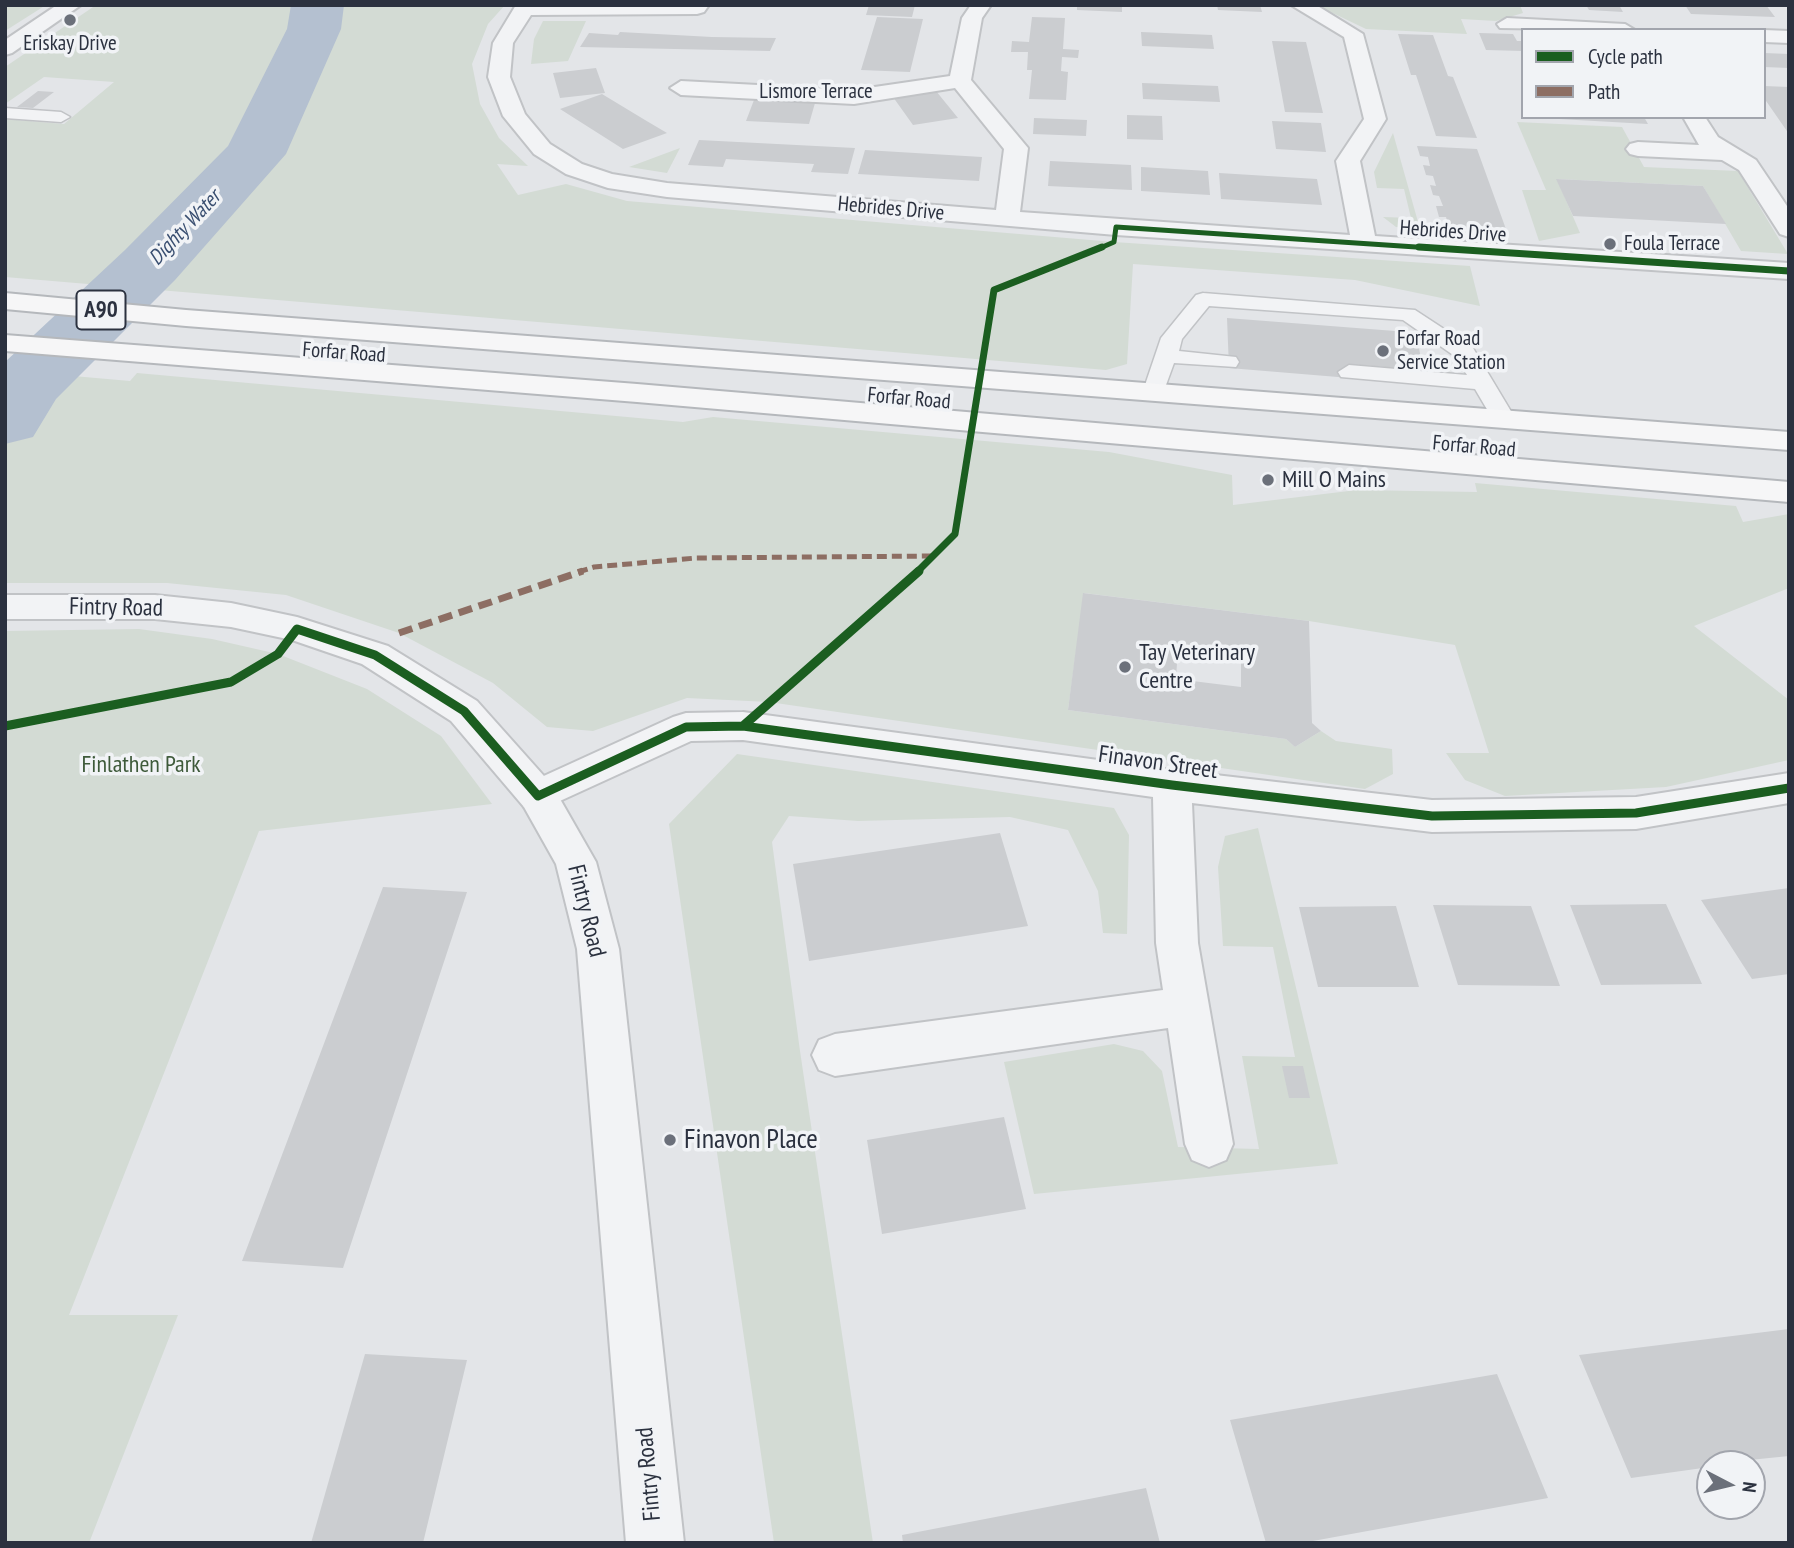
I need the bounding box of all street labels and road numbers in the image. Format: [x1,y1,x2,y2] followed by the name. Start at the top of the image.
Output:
[759,79,873,105] street label: Lismore Terrace
[837,192,945,226] street label: Hebrides Drive
[1399,216,1507,248] street label: Hebrides Drive
[76,290,126,330] road number: A90
[302,338,386,368] street label: Forfar Road
[866,383,952,415] street label: Forfar Road
[1431,431,1517,463] street label: Forfar Road
[69,593,163,623] street label: Fintry Road
[1096,740,1220,786] street label: Finavon Street
[561,862,611,960] street label: Fintry Road
[631,1426,667,1522] street label: Fintry Road

